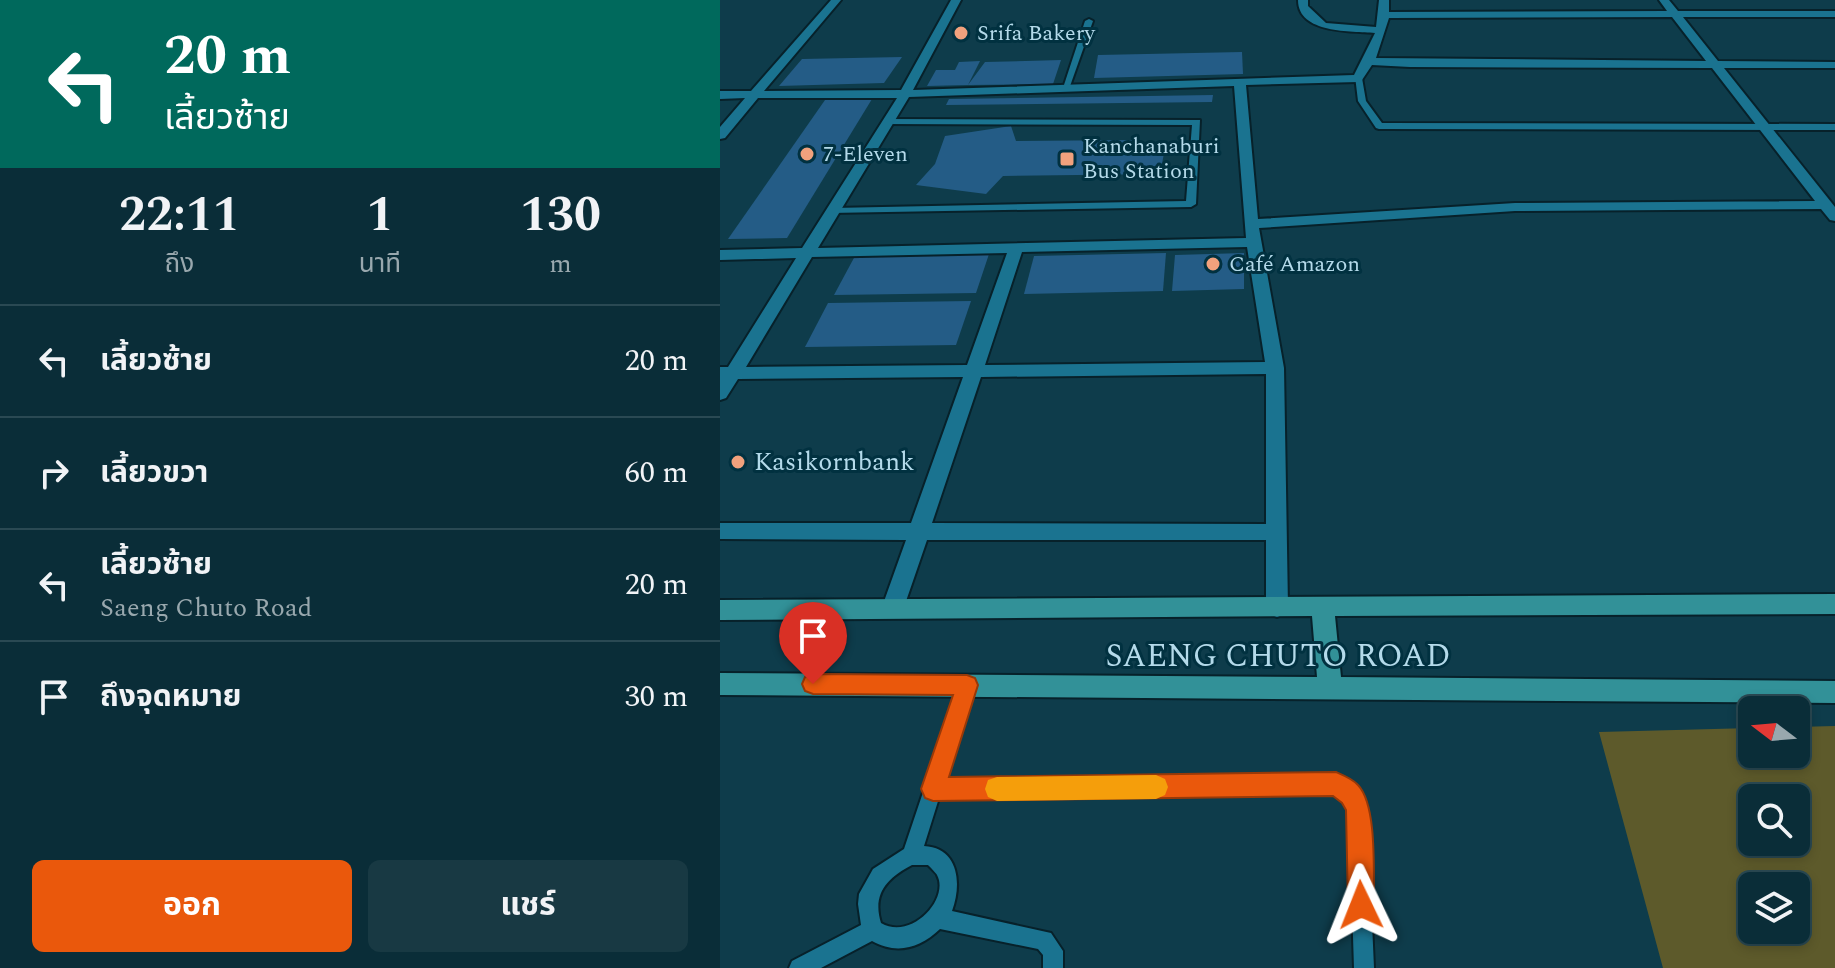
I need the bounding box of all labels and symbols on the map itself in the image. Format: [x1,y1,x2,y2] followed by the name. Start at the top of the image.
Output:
[977,17,1096,50] place label: Srifa Bakery
[952,24,970,42] marker: Srifa Bakery
[1083,130,1220,188] place label: Kanchanaburi Bus Station
[823,138,908,171] place label: 7-Eleven
[798,145,816,163] marker: 7-Eleven
[1058,150,1076,168] marker: Kanchanaburi Bus Station
[1229,248,1360,281] place label: Café Amazon
[1204,255,1222,273] marker: Café Amazon
[754,442,915,482] place label: Kasikornbank
[729,453,747,471] marker: Kasikornbank
[779,602,847,684] pin
[1106,632,1450,681] street label: SAENG CHUTO ROAD
[1738,696,1810,768] north arrow
[1319,863,1403,947] position arrow

